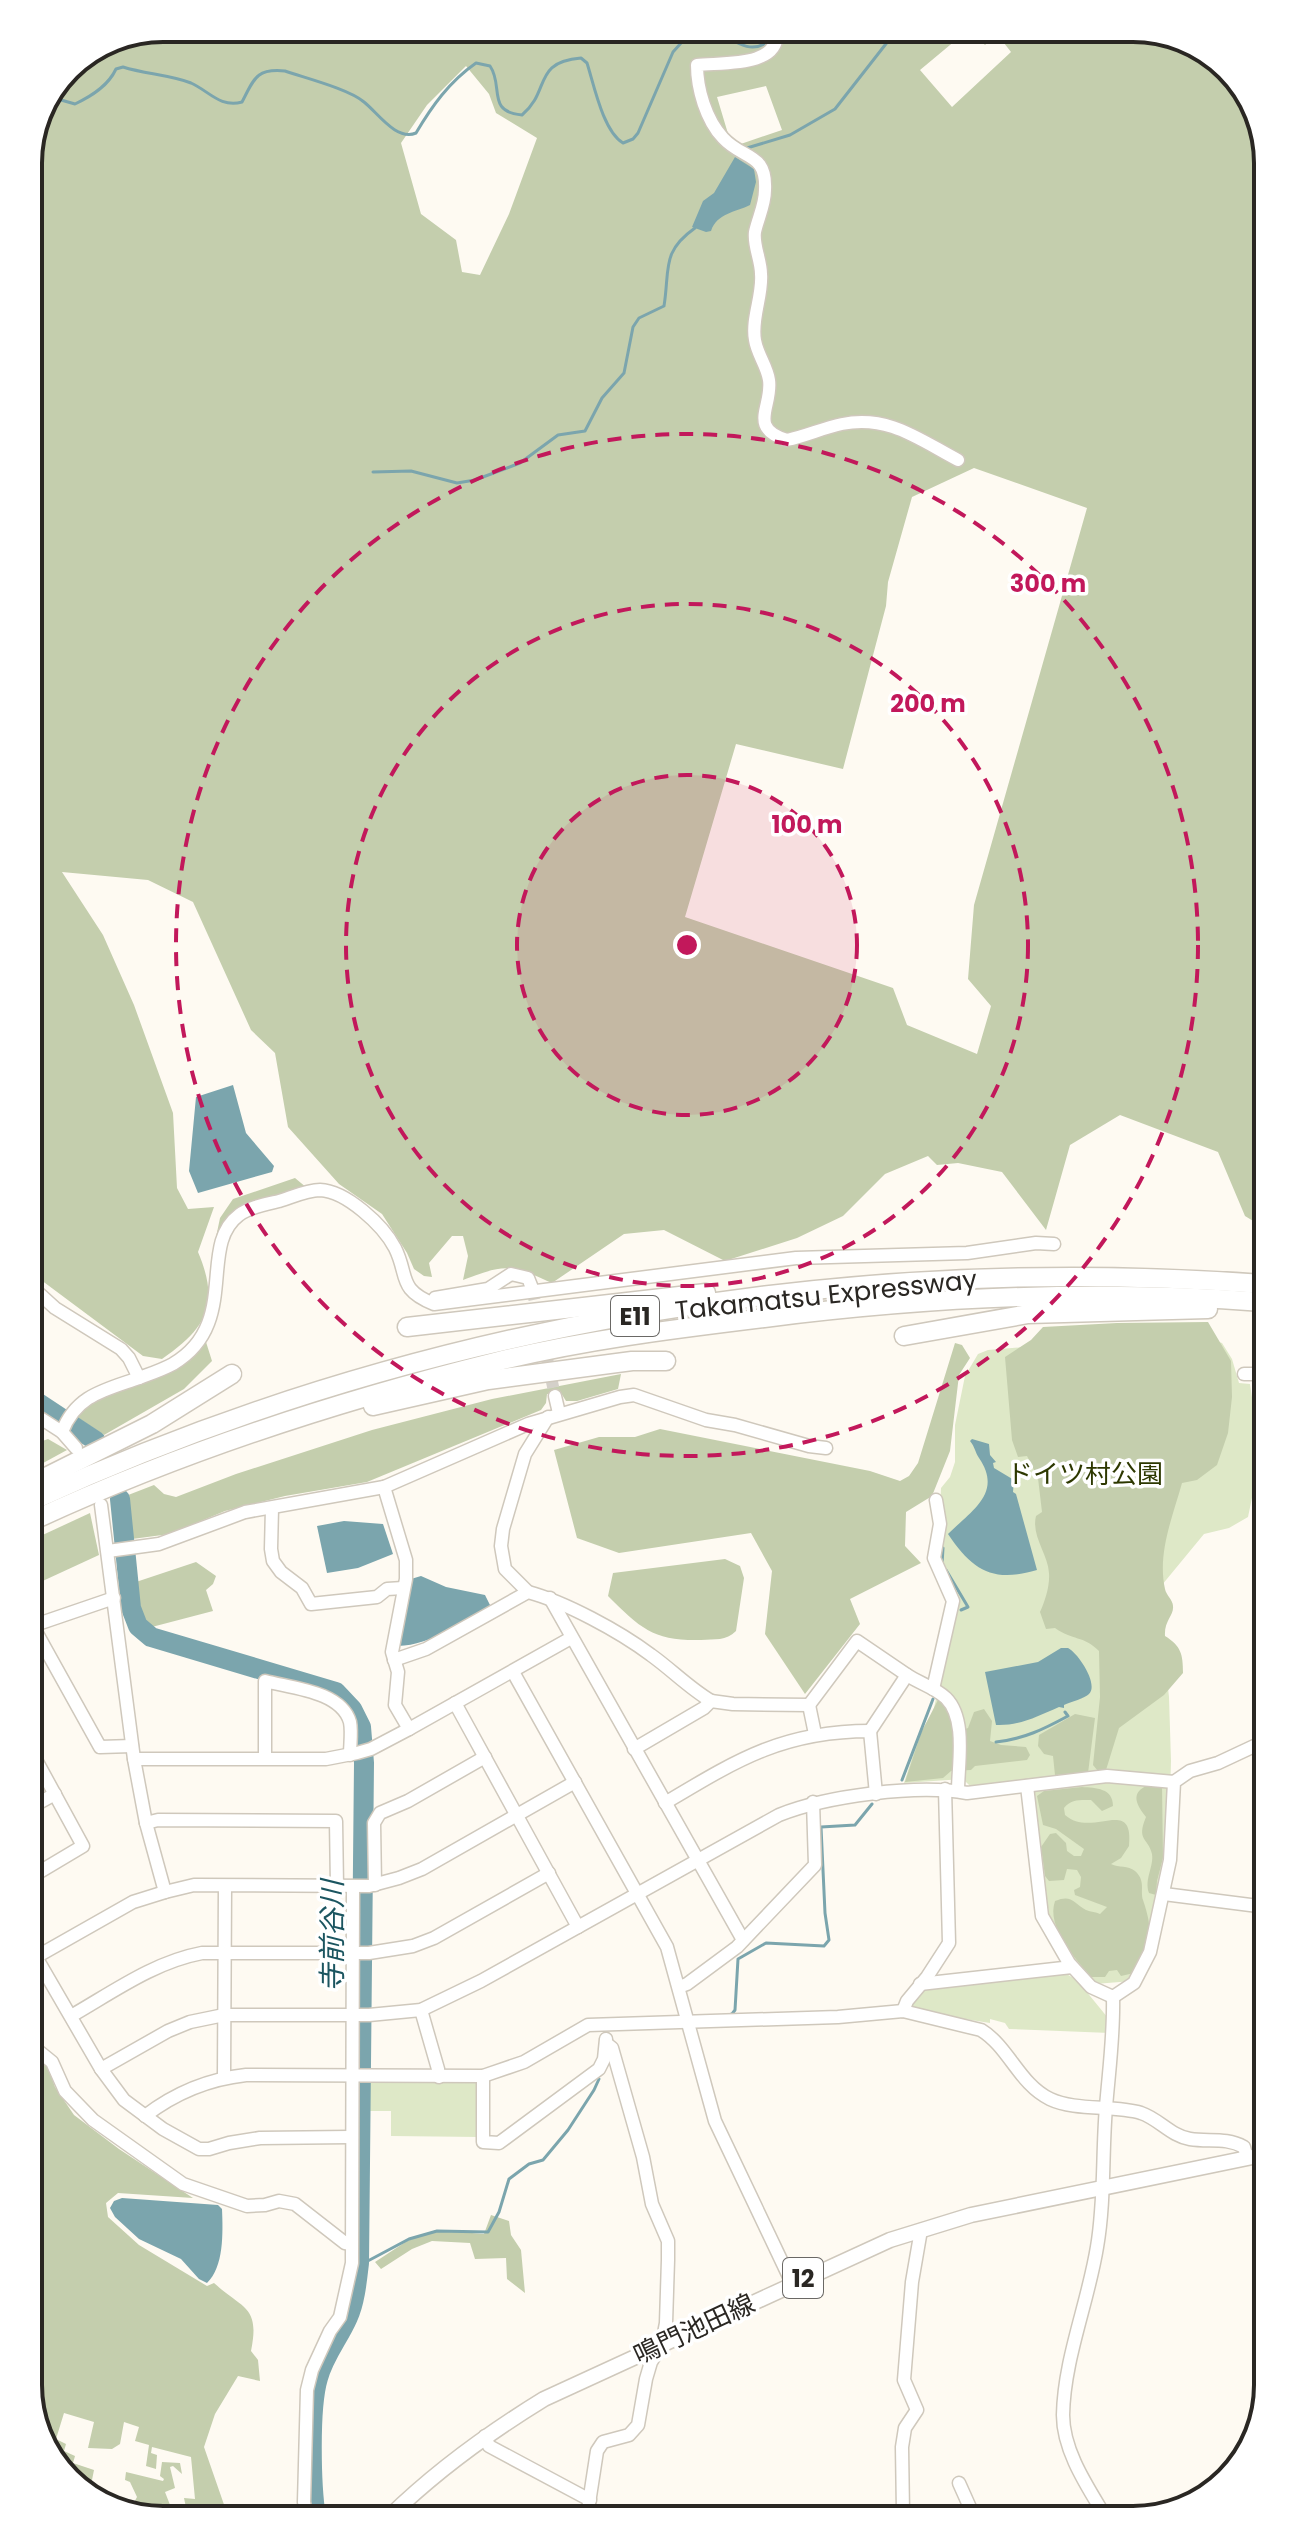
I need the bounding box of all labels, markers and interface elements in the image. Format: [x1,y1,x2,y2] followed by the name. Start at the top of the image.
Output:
[1010,567,1086,600] text: 300 m
[890,687,966,720] text: 200 m
[772,808,842,841] text: 100 m
[673,931,701,959] centre of rings
[673,1261,979,1329] street label: Takamatsu Expressway
[611,1296,659,1336] road number: E11
[1007,1456,1163,1492] park label: ドイツ村公園
[313,1877,352,1992] water label: 寺前谷川
[783,2258,823,2298] road number: 12
[627,2285,761,2373] street label: 鳴門池田線

